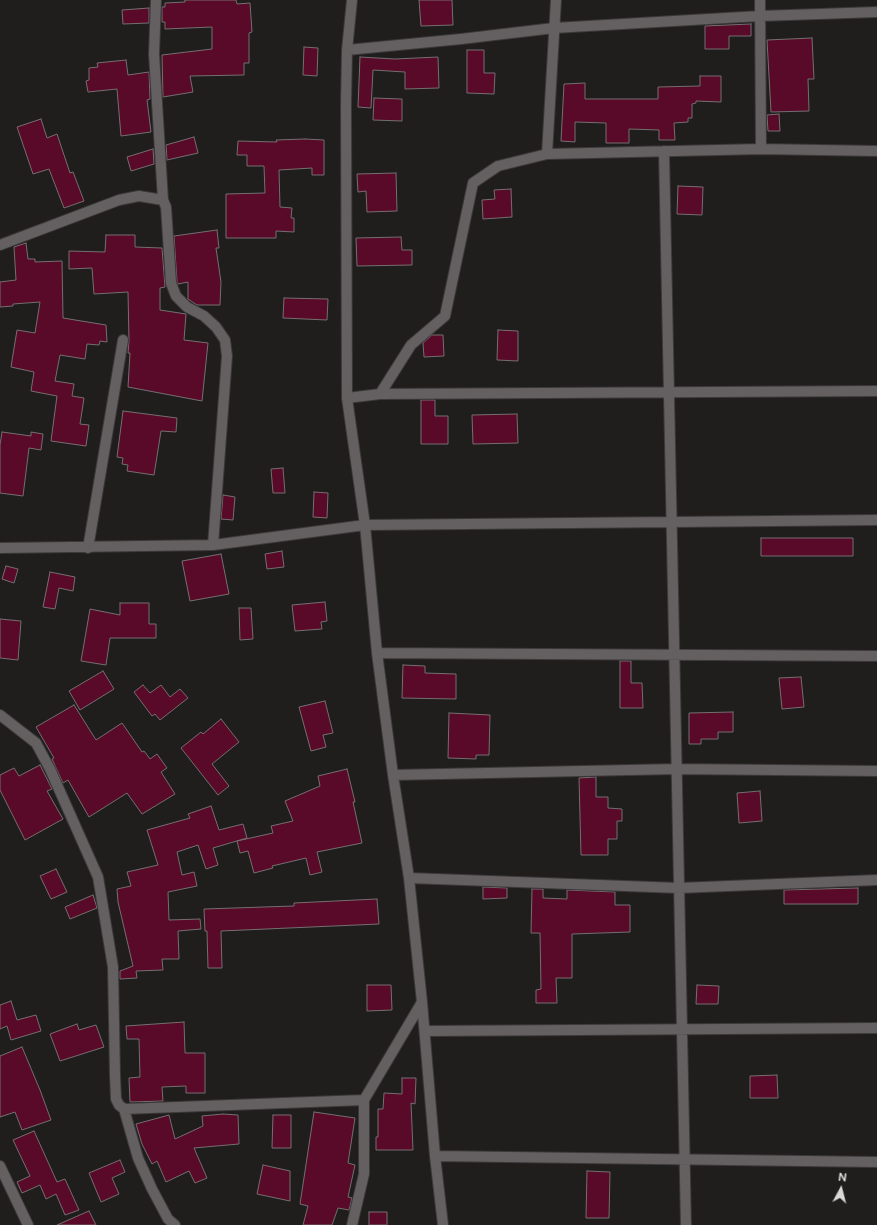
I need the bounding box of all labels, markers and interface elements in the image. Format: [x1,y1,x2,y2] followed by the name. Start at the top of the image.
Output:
[821,1169,861,1209] north arrow
[837,1171,847,1184] text: N

